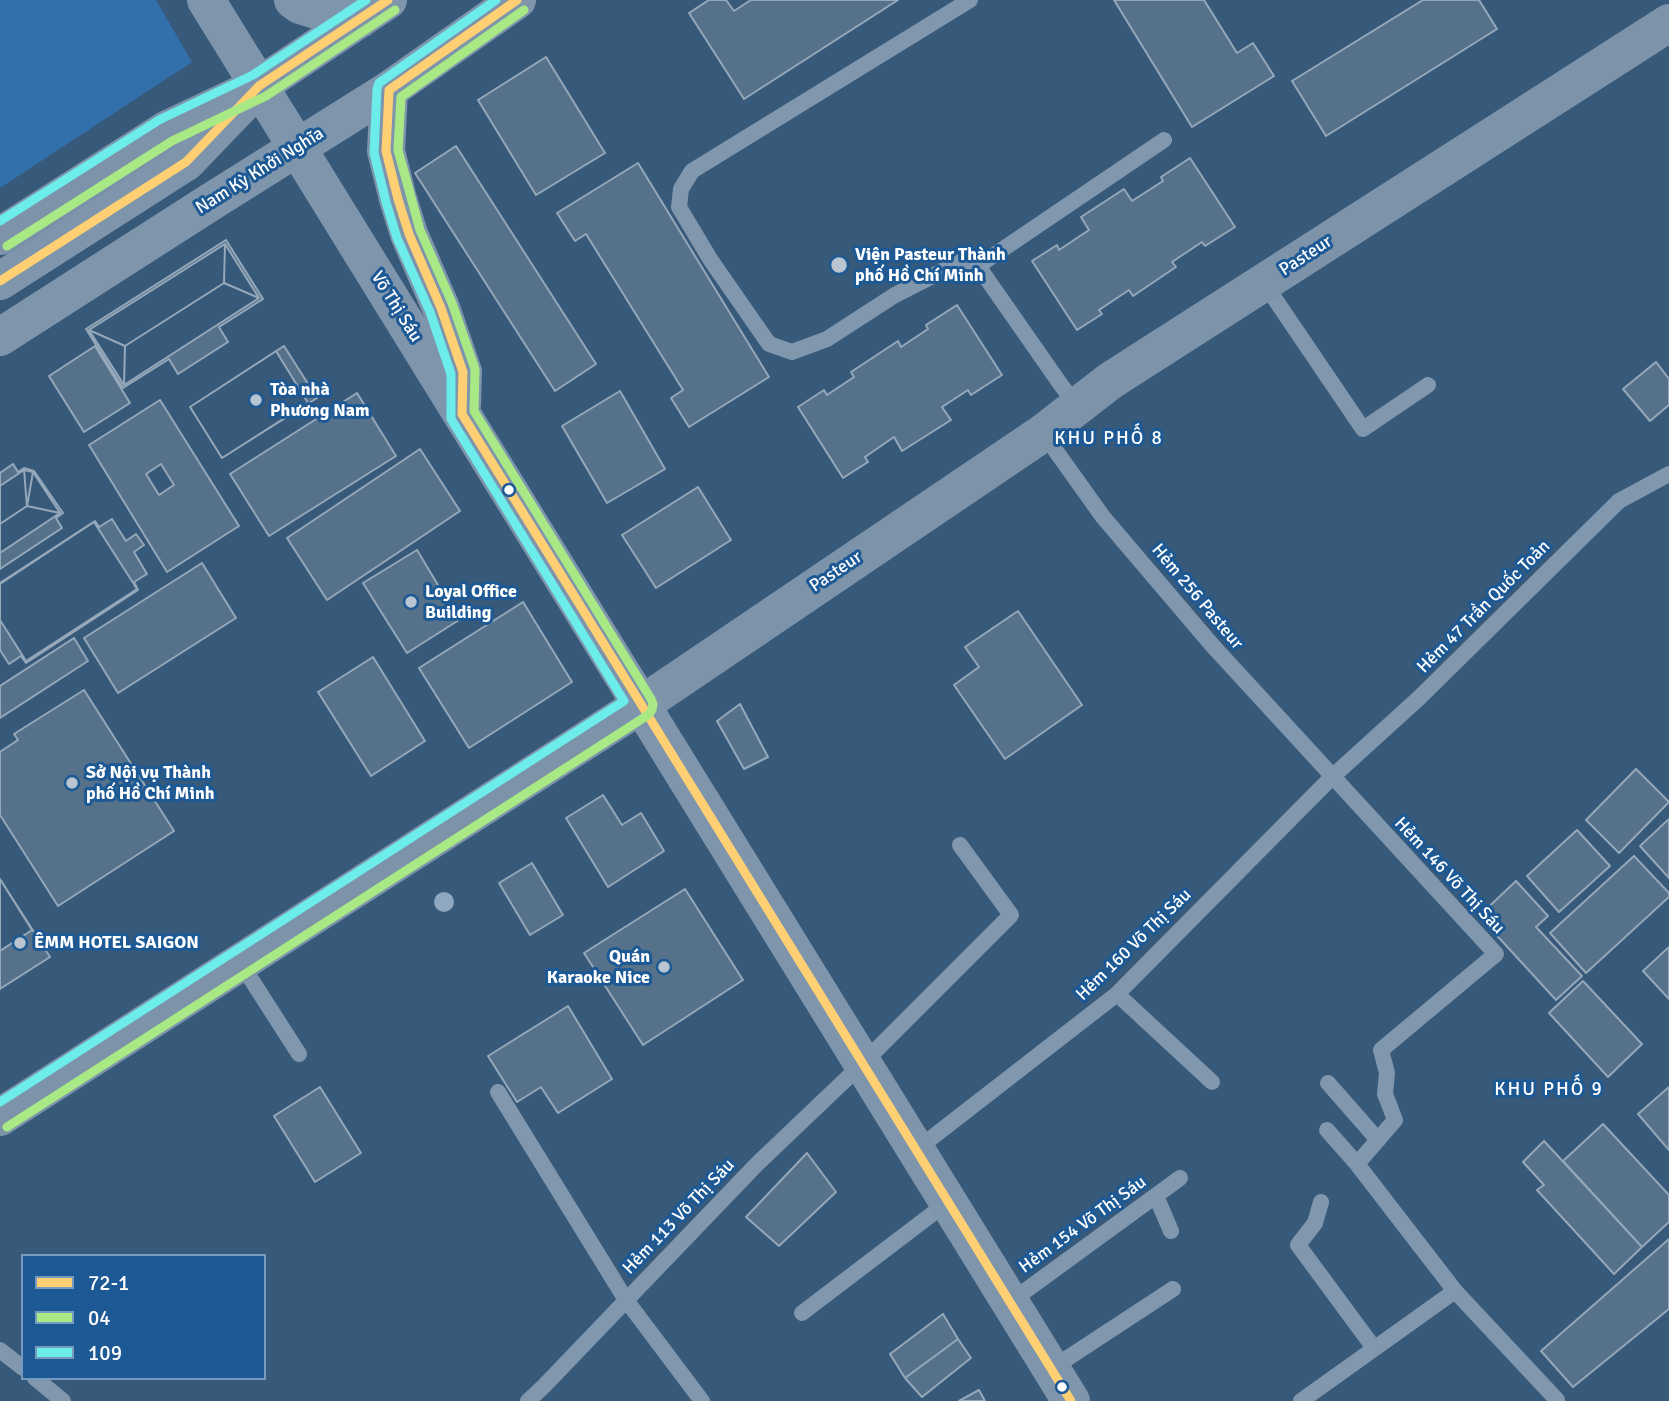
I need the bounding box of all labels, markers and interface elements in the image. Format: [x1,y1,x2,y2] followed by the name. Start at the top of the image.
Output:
[192,123,328,219] street label: Nam Kỳ Khởi Nghĩa
[1276,231,1336,281] street label: Pasteur
[855,244,1006,286] place label: Viện Pasteur Thành phố Hồ Chí Minh
[829,255,849,275] marker: Viện Pasteur Thành phố Hồ Chí Minh
[366,268,426,346] street label: Võ Thị Sáu
[270,379,370,422] place label: Tòa nhà Phương Nam
[248,392,264,408] marker: Tòa nhà Phương Nam
[1055,428,1163,450] district label: KHU PHỐ 8
[502,483,516,497] unlabelled marker
[1413,536,1555,678] street label: Hẻm 47 Trần Quốc Toản
[1147,540,1247,654] street label: Hẻm 256 Pasteur
[806,547,866,597] street label: Pasteur
[425,581,517,624] place label: Loyal Office Building
[403,594,419,610] marker: Loyal Office Building
[86,762,215,804] place label: Sở Nội vụ Thành phố Hồ Chí Minh
[64,775,80,791] marker: Sở Nội vụ Thành phố Hồ Chí Minh
[1389,813,1509,939] street label: Hẻm 146 Võ Thị Sáu
[1072,884,1196,1006] street label: Hẻm 160 Võ Thị Sáu
[34,932,199,954] place label: ÊMM HOTEL SAIGON
[12,935,28,951] marker: ÊMM HOTEL SAIGON
[547,946,650,988] place label: Quán Karaoke Nice
[656,959,672,975] marker: Quán Karaoke Nice
[1495,1079,1603,1101] district label: KHU PHỐ 9
[618,1155,740,1279] street label: Hẻm 113 Võ Thị Sáu
[1015,1172,1151,1278] street label: Hẻm 154 Võ Thị Sáu
[21,1254,266,1380] legend
[88,1270,129,1296] text: 72-1
[88,1305,111,1331] text: 04
[88,1340,122,1366] text: 109
[1055,1380,1069,1394] unlabelled marker

